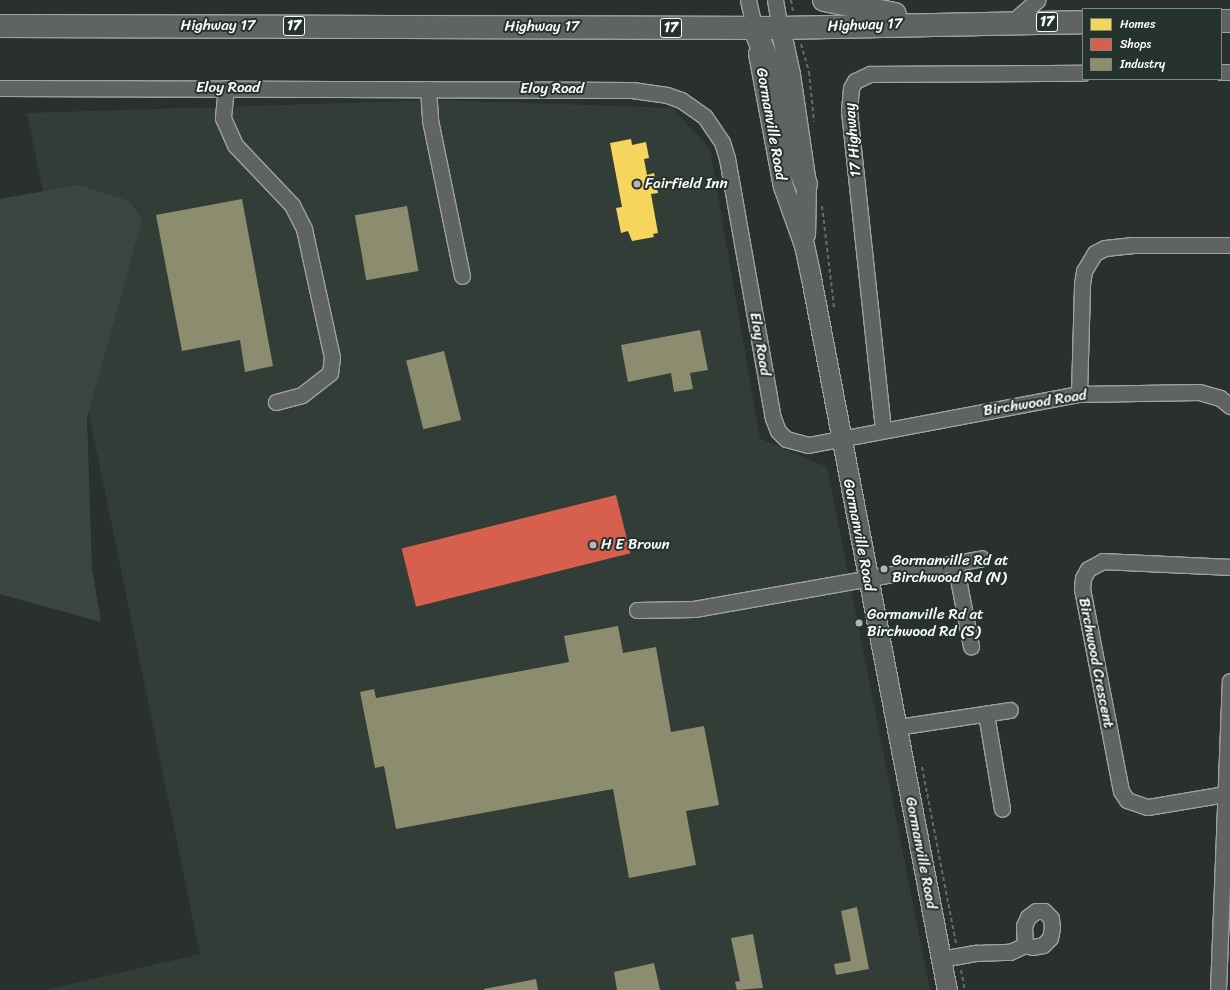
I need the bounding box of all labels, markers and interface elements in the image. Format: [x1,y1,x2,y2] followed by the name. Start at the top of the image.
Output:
[1082,8,1222,80] legend
[1036,10,1058,34] road number: 17
[1120,13,1156,35] text: Homes
[283,14,305,38] road number: 17
[827,15,903,35] street label: Highway 17
[660,16,682,40] road number: 17
[181,17,255,35] street label: Highway 17
[505,18,579,36] street label: Highway 17
[1120,33,1151,55] text: Shops
[1120,53,1165,75] text: Industry
[752,66,790,182] street label: Gormanville Road
[196,79,260,97] street label: Eloy Road
[520,80,584,98] street label: Eloy Road
[841,102,865,178] street label: 17 Highway
[645,175,728,193] place label: Fairfield Inn
[632,179,642,189] marker: Fairfield Inn
[746,311,774,377] street label: Eloy Road
[982,386,1088,420] street label: Birchwood Road
[839,477,879,593] street label: Gormanville Road
[601,536,669,554] place label: H E Brown
[588,540,598,550] marker: H E Brown
[892,551,1009,586] place label: Gormanville Rd at Birchwood Rd (N)
[879,564,889,574] marker: Gormanville Rd at Birchwood Rd (N)
[1075,596,1117,730] street label: Birchwood Crescent
[867,605,984,640] place label: Gormanville Rd at Birchwood Rd (S)
[854,618,864,628] marker: Gormanville Rd at Birchwood Rd (S)
[901,795,941,911] street label: Gormanville Road

